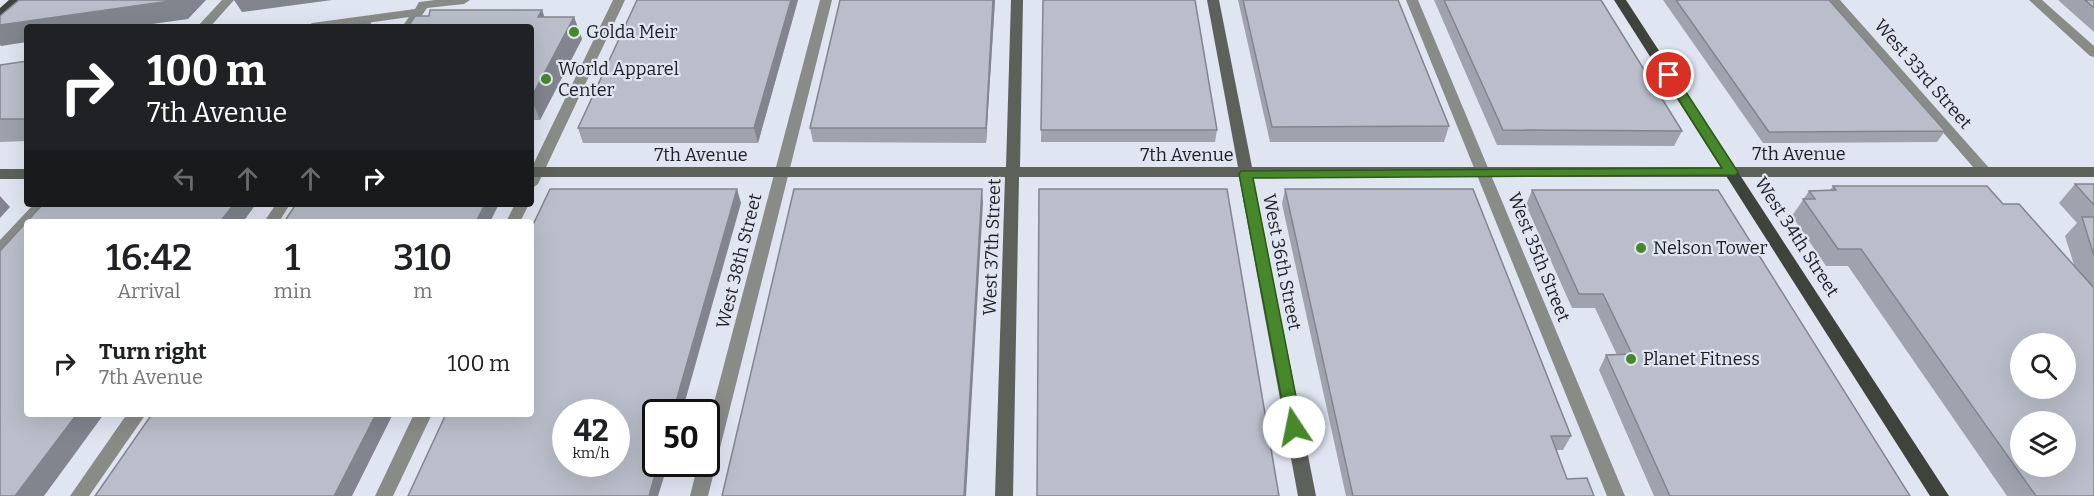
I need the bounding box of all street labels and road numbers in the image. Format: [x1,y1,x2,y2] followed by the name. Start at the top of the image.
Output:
[1869,15,1977,134] street label: West 33rd Street
[1752,143,1846,165] street label: 7th Avenue
[654,144,748,166] street label: 7th Avenue
[1140,144,1234,166] street label: 7th Avenue
[1750,173,1844,301] street label: West 34th Street
[979,178,1005,316] street label: West 37th Street
[1503,189,1575,325] street label: West 35th Street
[712,191,767,331] street label: West 38th Street
[1258,192,1306,333] street label: West 36th Street

